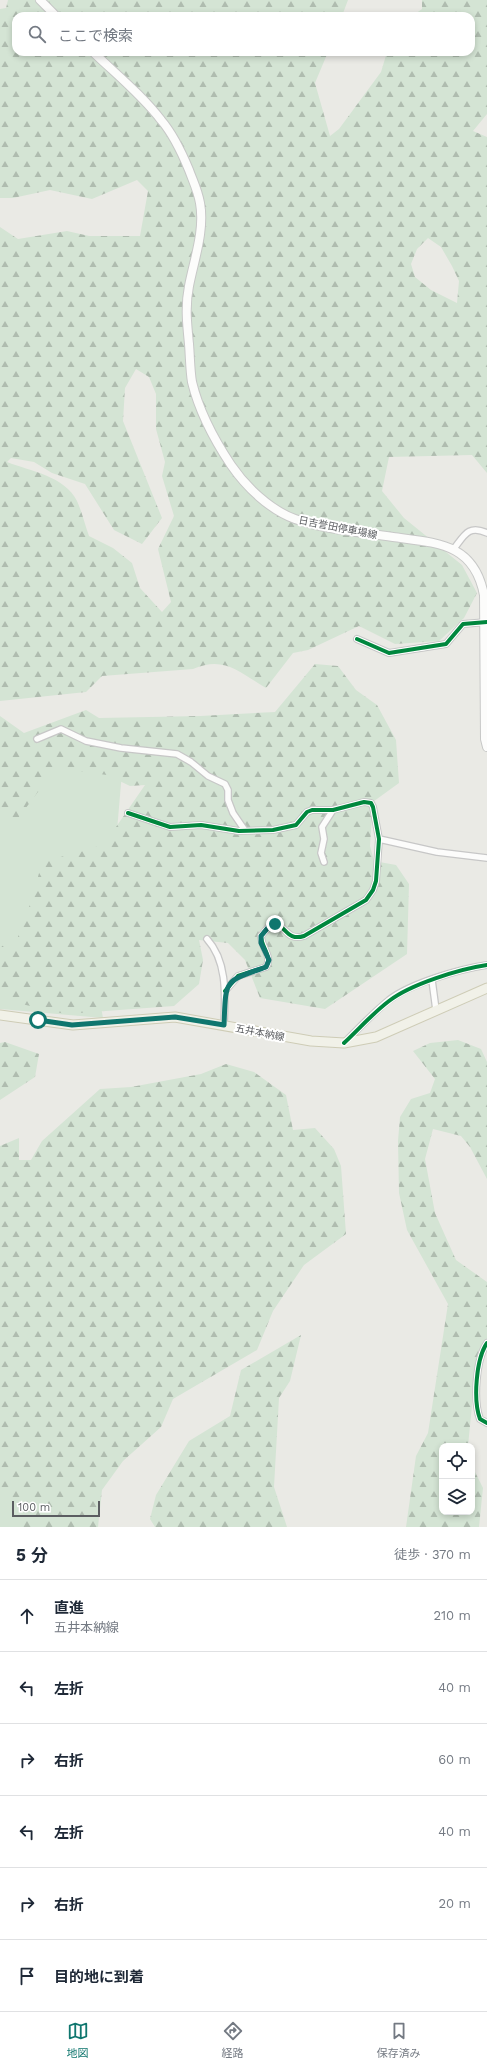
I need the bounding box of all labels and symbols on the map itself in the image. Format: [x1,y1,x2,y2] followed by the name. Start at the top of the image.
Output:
[298,514,378,541] street label: 日吉誉田停車場線
[266,915,284,933] route end
[29,1011,47,1029] route start
[234,1022,285,1043] street label: 五井本納線
[12,1499,100,1518] scale bar

